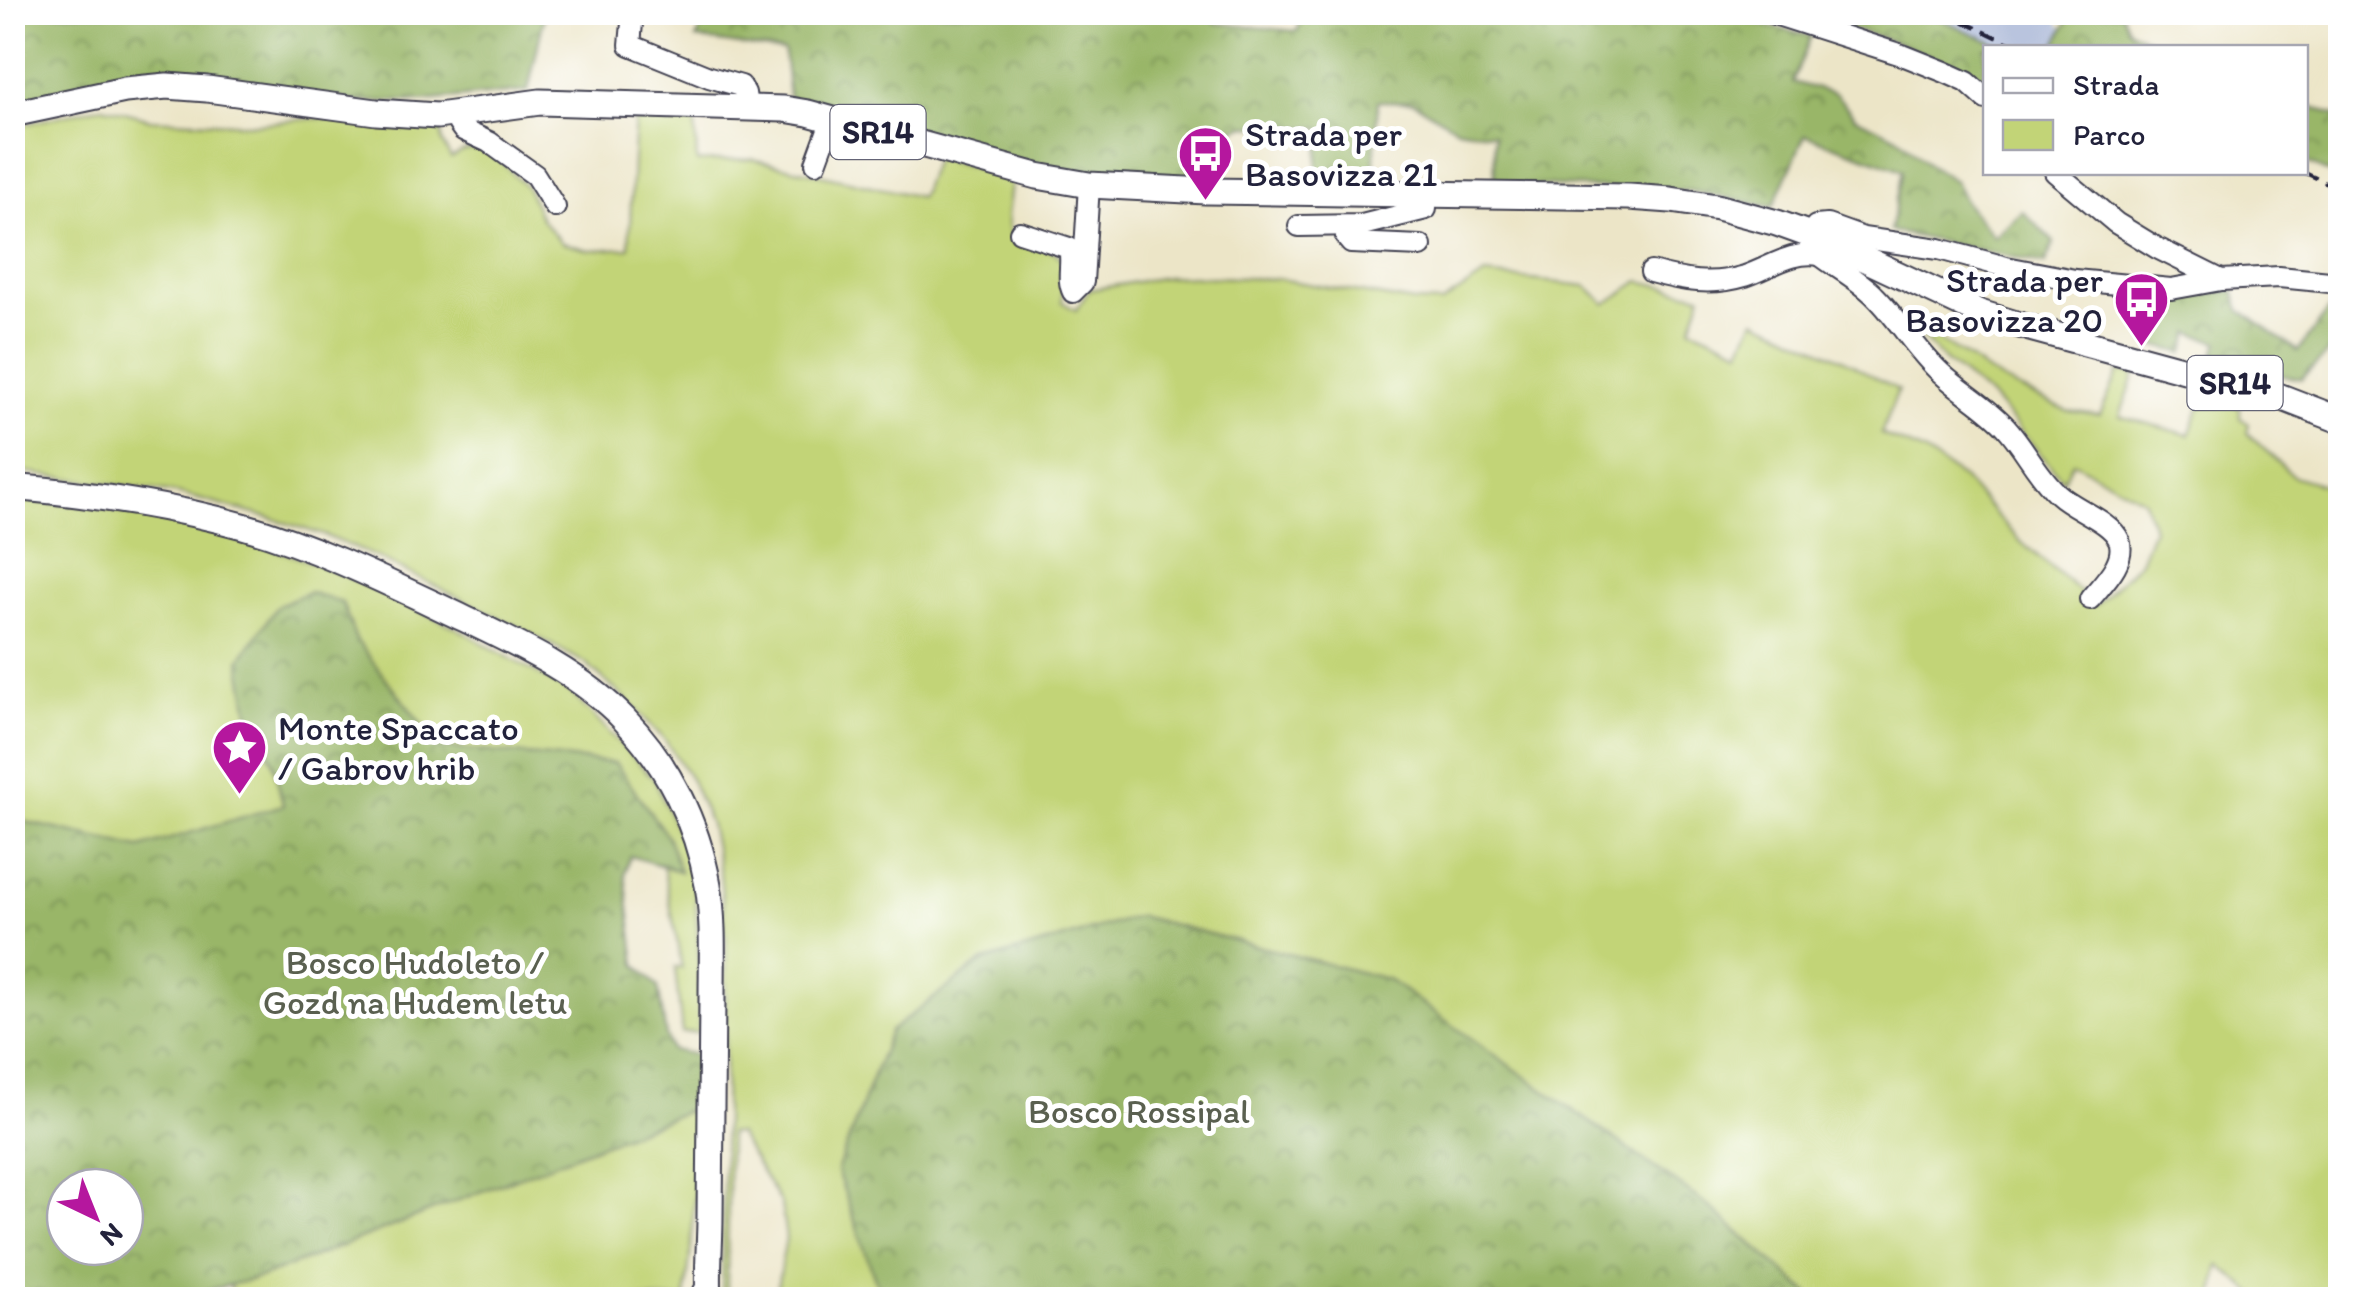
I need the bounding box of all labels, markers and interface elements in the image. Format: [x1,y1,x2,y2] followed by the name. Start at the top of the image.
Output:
[1983,45,2308,175] legend
[2073,66,2159,103] text: Strada
[830,105,926,159] road number: SR14
[1245,113,1438,195] place label: Strada per Basovizza 21
[2073,116,2146,153] text: Parco
[1176,124,1236,203] bus stop icon: Strada per Basovizza 21
[1905,259,2103,341] place label: Strada per Basovizza 20
[2112,270,2172,349] bus stop icon: Strada per Basovizza 20
[2188,356,2282,410] road number: SR14
[278,707,519,789] place label: Monte Spaccato / Gabrov hrib
[209,718,269,797] place icon: Monte Spaccato / Gabrov hrib
[263,941,567,1023] park label: Bosco Hudoleto / Gozd na Hudem letu
[1028,1090,1250,1132] park label: Bosco Rossipal
[45,1167,145,1267] north arrow
[94,1216,131,1254] text: N

